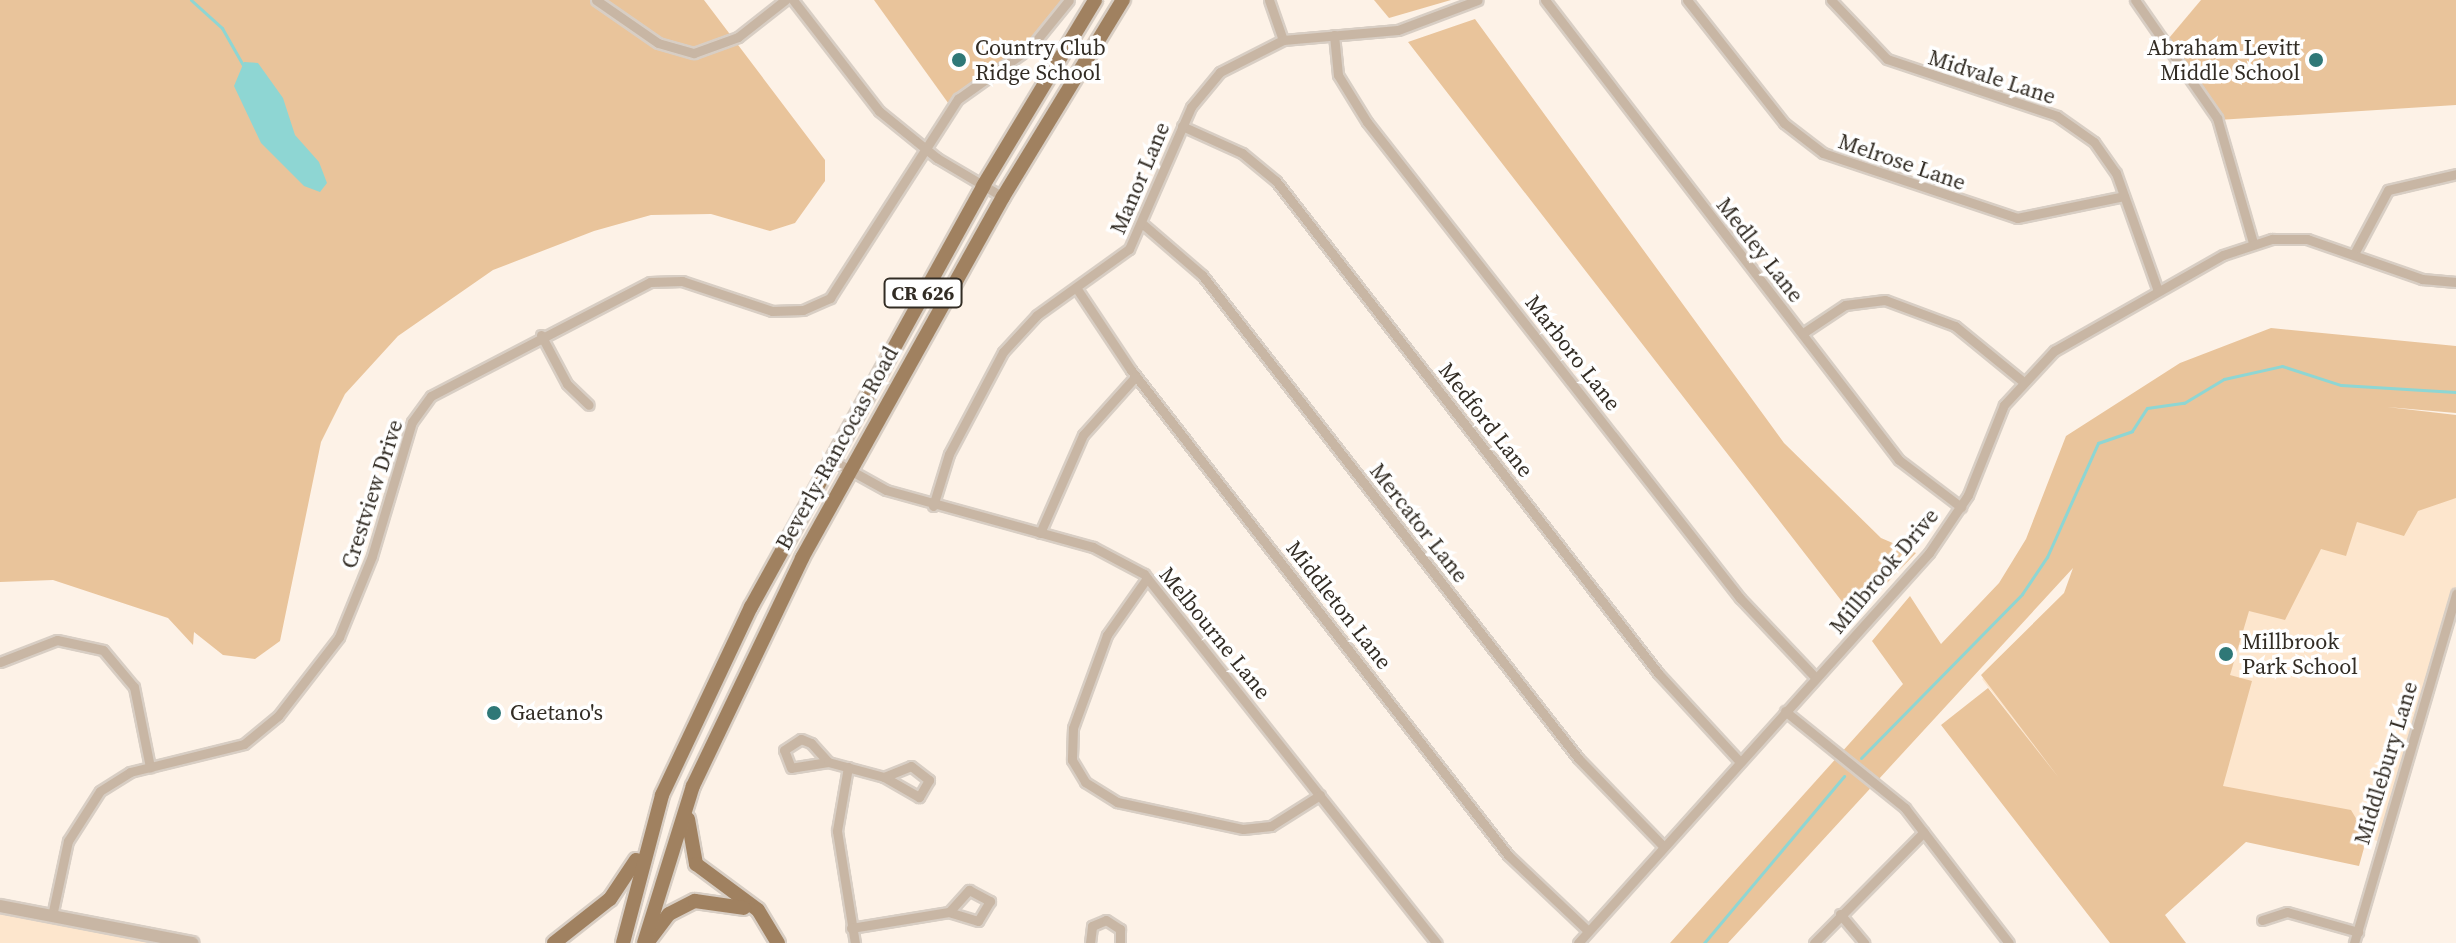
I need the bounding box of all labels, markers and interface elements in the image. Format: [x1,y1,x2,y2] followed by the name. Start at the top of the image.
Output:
[975,34,1106,86] place label: Country Club Ridge School
[2147,34,2300,86] place label: Abraham Levitt Middle School
[1925,44,2059,110] street label: Midvale Lane
[950,51,968,69] marker: Country Club Ridge School
[2307,51,2325,69] marker: Abraham Levitt Middle School
[1105,118,1175,238] street label: Manor Lane
[1835,128,1969,196] street label: Melrose Lane
[1711,192,1809,308] street label: Medley Lane
[883,277,963,309] road number: CR 626
[1520,290,1626,416] street label: Marboro Lane
[770,342,904,554] street label: Beverly-Rancocas Road
[1433,357,1539,483] street label: Medford Lane
[336,416,408,572] street label: Crestview Drive
[1364,458,1474,588] street label: Mercator Lane
[1824,503,1944,639] street label: Millbrook Drive
[1281,536,1397,674] street label: Middleton Lane
[1154,562,1276,704] street label: Melbourne Lane
[2242,628,2358,680] place label: Millbrook Park School
[2217,645,2235,663] marker: Millbrook Park School
[2349,678,2423,848] street label: Middlebury Lane
[510,700,603,726] place label: Gaetano's
[485,704,503,722] marker: Gaetano's

